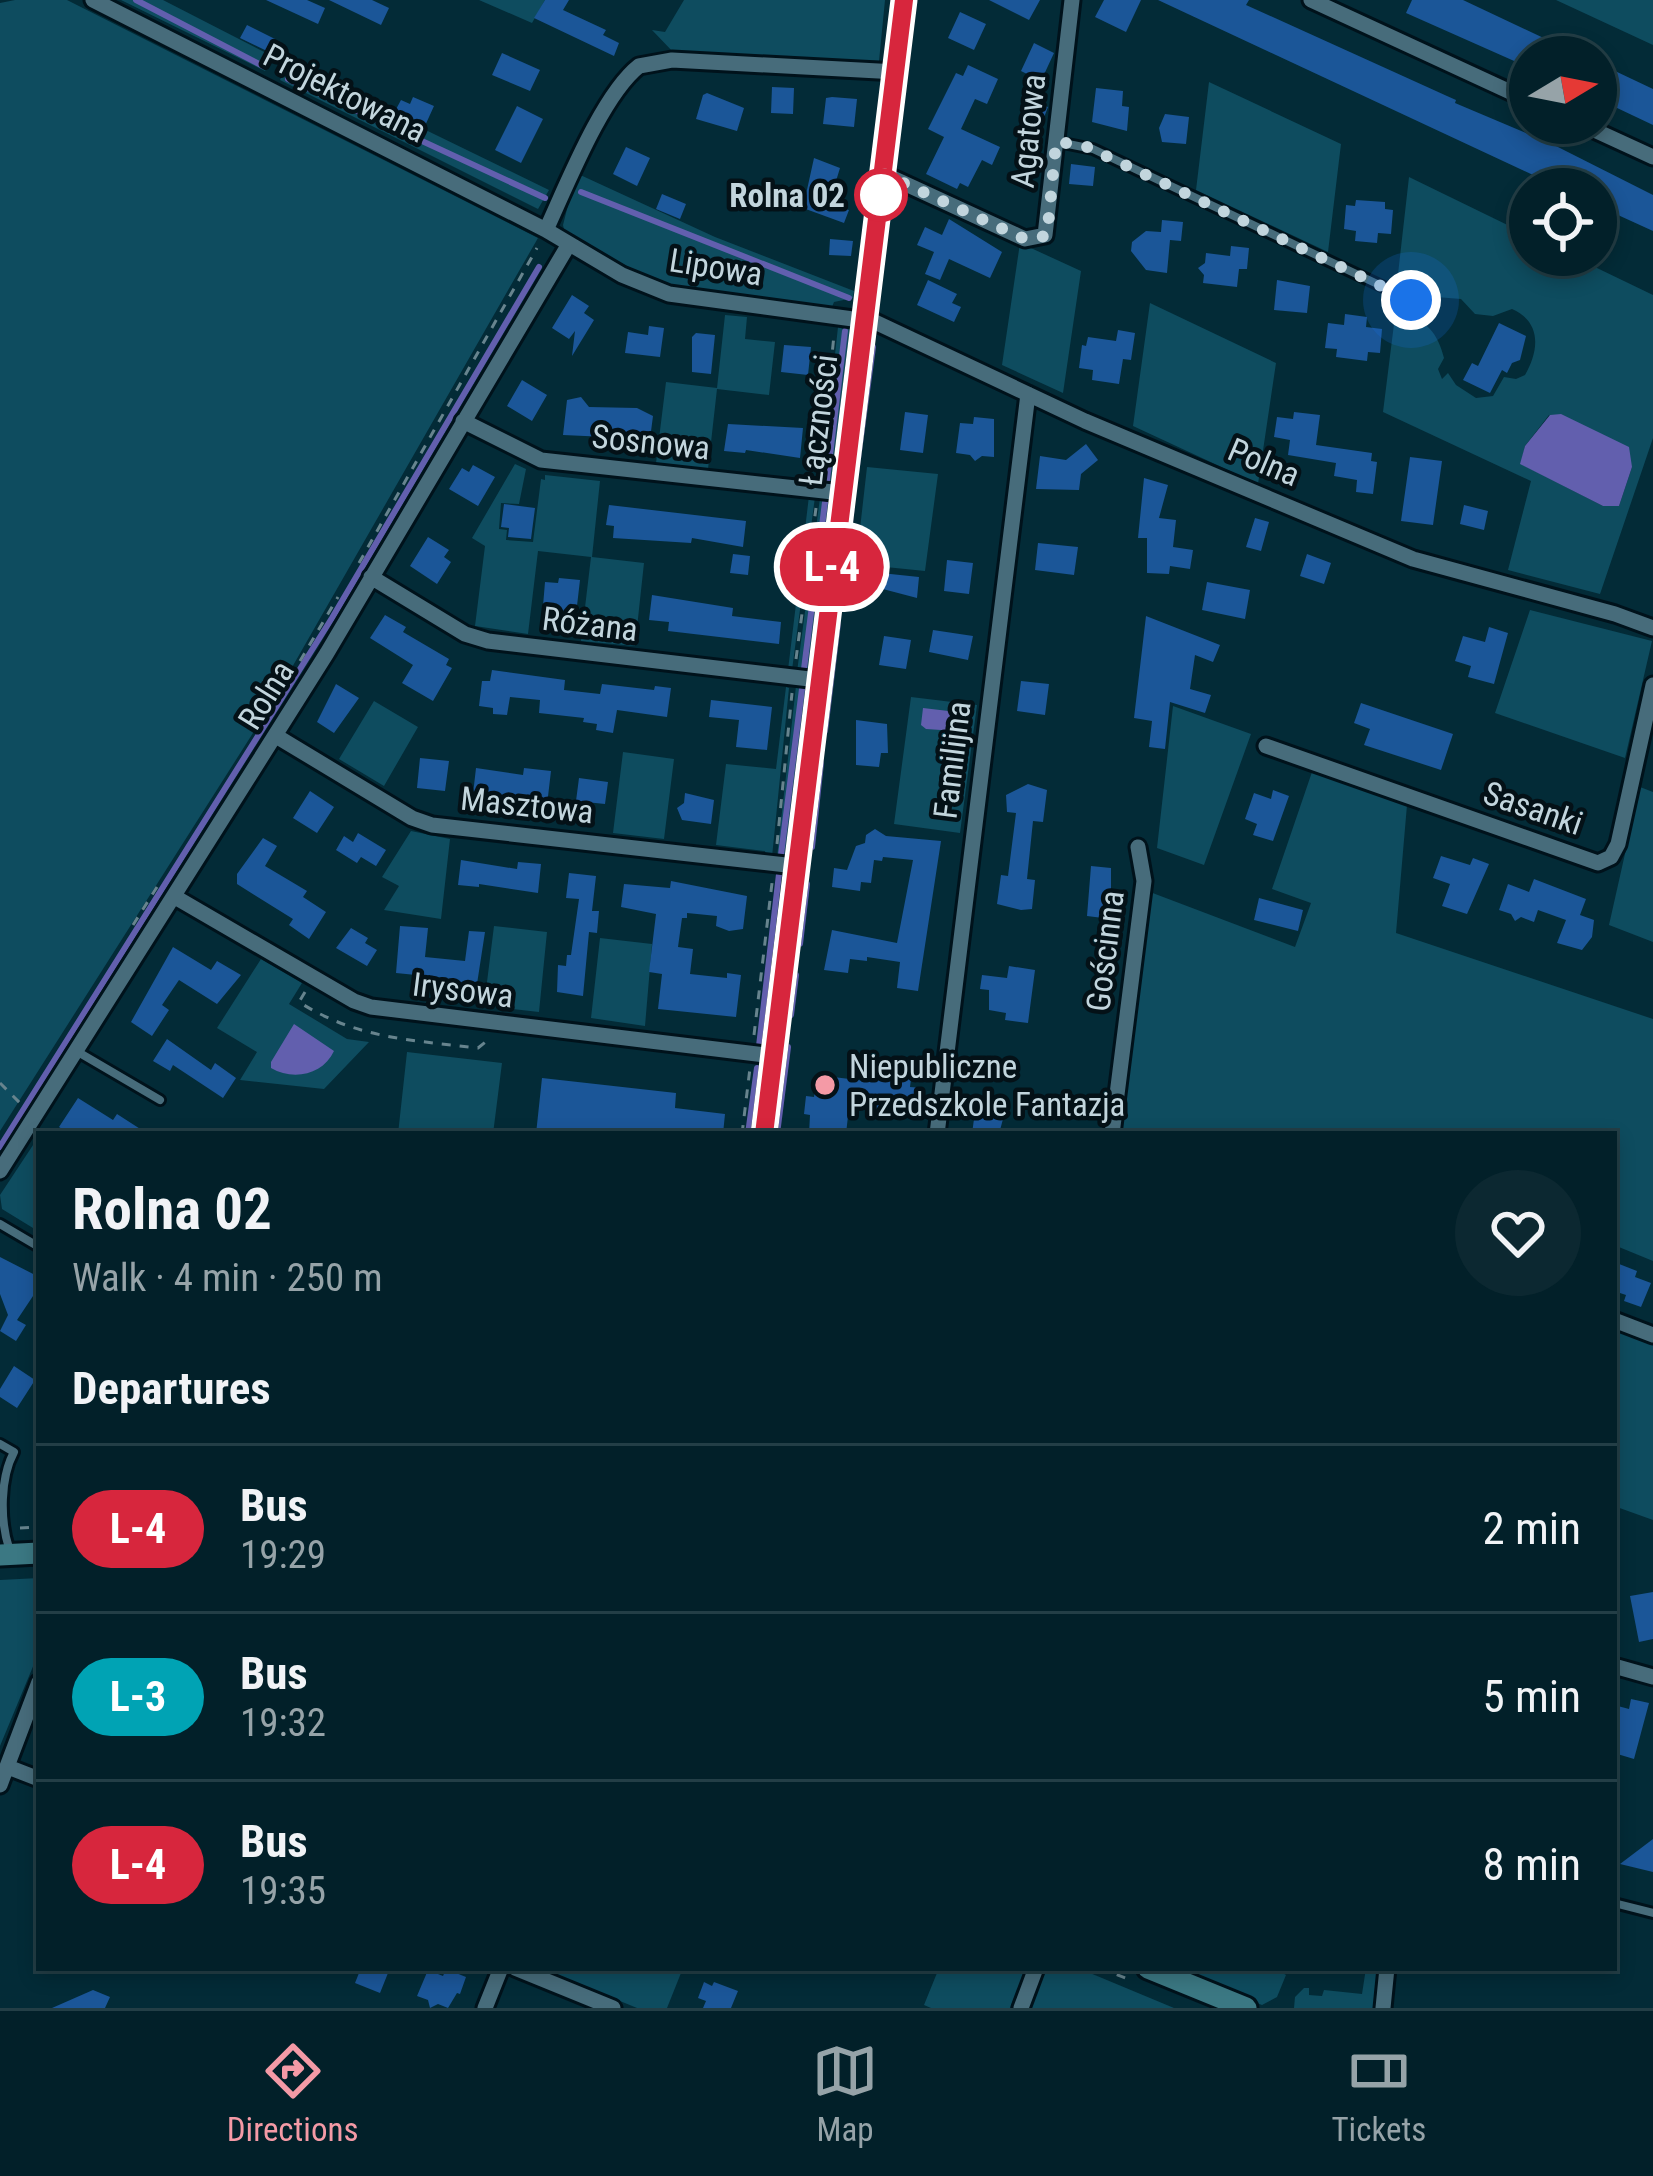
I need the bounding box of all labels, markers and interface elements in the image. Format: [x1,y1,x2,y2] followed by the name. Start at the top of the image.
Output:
[257,35,433,151] street label: Projektowana
[1509,36,1617,144] north arrow
[1509,36,1617,276] map controls
[1003,72,1053,190] street label: Agatowa
[1509,168,1617,276] button: locate
[856,170,906,220] marker: Rolna 02
[729,176,845,215] place label: Rolna 02
[667,240,765,294] street label: Lipowa
[1381,270,1441,330] your location
[791,352,845,488] street label: Łączności
[590,416,712,468] street label: Sosnowa
[1222,430,1306,494] street label: Polna
[763,528,901,606] line badge: L-4
[804,542,860,591] text: L-4
[540,599,640,649] street label: Różana
[230,654,302,736] street label: Rolna
[925,699,979,821] street label: Familijna
[1478,773,1588,843] street label: Sasanki
[459,779,595,831] street label: Masztowa
[1078,888,1132,1014] street label: Gościnna
[410,964,516,1016] street label: Irysowa
[849,1047,1125,1124] place label: Niepubliczne Przedszkole Fantazja
[812,1072,838,1098] marker: Niepubliczne Przedszkole Fantazja
[1455,1170,1581,1296] button: heart
[72,1176,272,1243] text: Rolna 02
[72,1255,383,1301] text: Walk · 4 min · 250 m
[72,1362,271,1415] text: Departures
[240,1479,308,1532] text: Bus
[1482,1502,1581,1555] text: 2 min
[110,1504,166,1553] text: L-4
[240,1532,326,1578] text: 19:29
[240,1647,308,1700] text: Bus
[1482,1670,1581,1723] text: 5 min
[110,1672,166,1721] text: L-3
[240,1700,326,1746] text: 19:32
[240,1815,308,1868] text: Bus
[1482,1838,1581,1891] text: 8 min
[110,1840,166,1889] text: L-4
[240,1868,326,1914] text: 19:35
[227,2038,359,2149] tab: Directions
[812,2038,878,2149] tab: Map
[1331,2038,1426,2149] tab: Tickets

